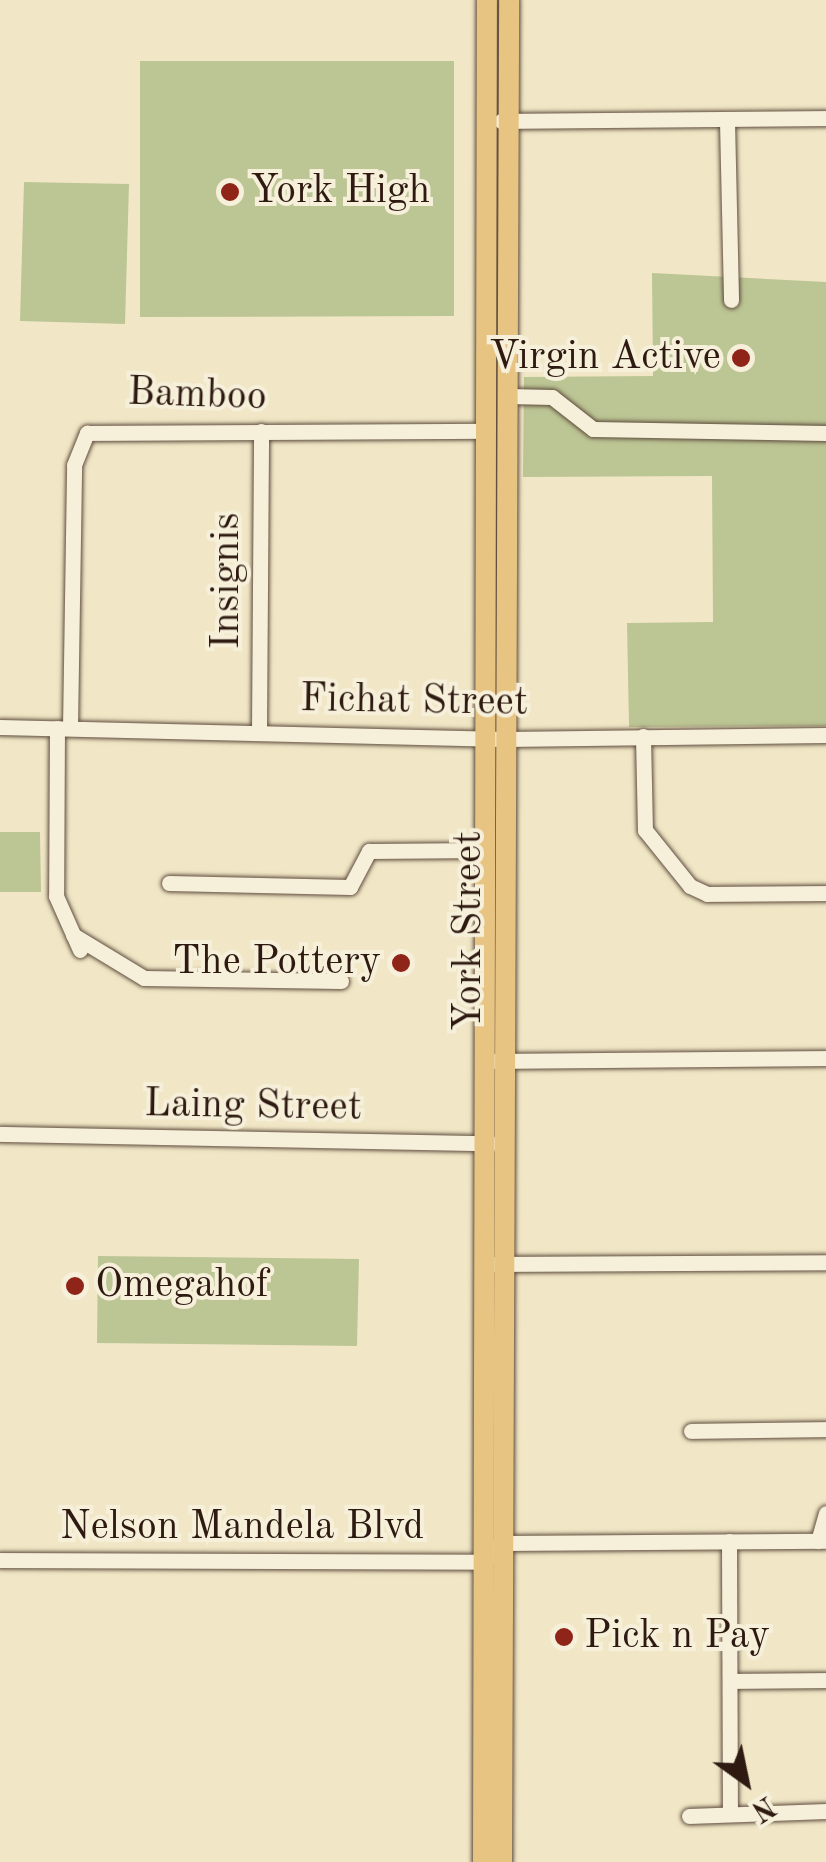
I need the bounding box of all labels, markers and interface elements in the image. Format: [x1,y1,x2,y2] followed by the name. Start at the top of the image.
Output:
[250,168,430,216] place label: York High
[219,181,241,203] marker: York High
[489,334,721,382] place label: Virgin Active
[730,347,752,369] marker: Virgin Active
[127,370,267,422] street label: Bamboo
[204,513,252,649] street label: Insignis
[300,676,528,728] street label: Fichat Street
[446,831,494,1031] street label: York Street
[172,939,381,987] place label: The Pottery
[390,952,412,974] marker: The Pottery
[144,1081,362,1133] street label: Laing Street
[95,1262,269,1310] place label: Omegahof
[64,1275,86,1297] marker: Omegahof
[60,1504,424,1552] street label: Nelson Mandela Blvd
[584,1613,770,1661] place label: Pick n Pay
[553,1626,575,1648] marker: Pick n Pay
[696,1732,796,1832] north arrow
[746,1790,779,1825] text: N

